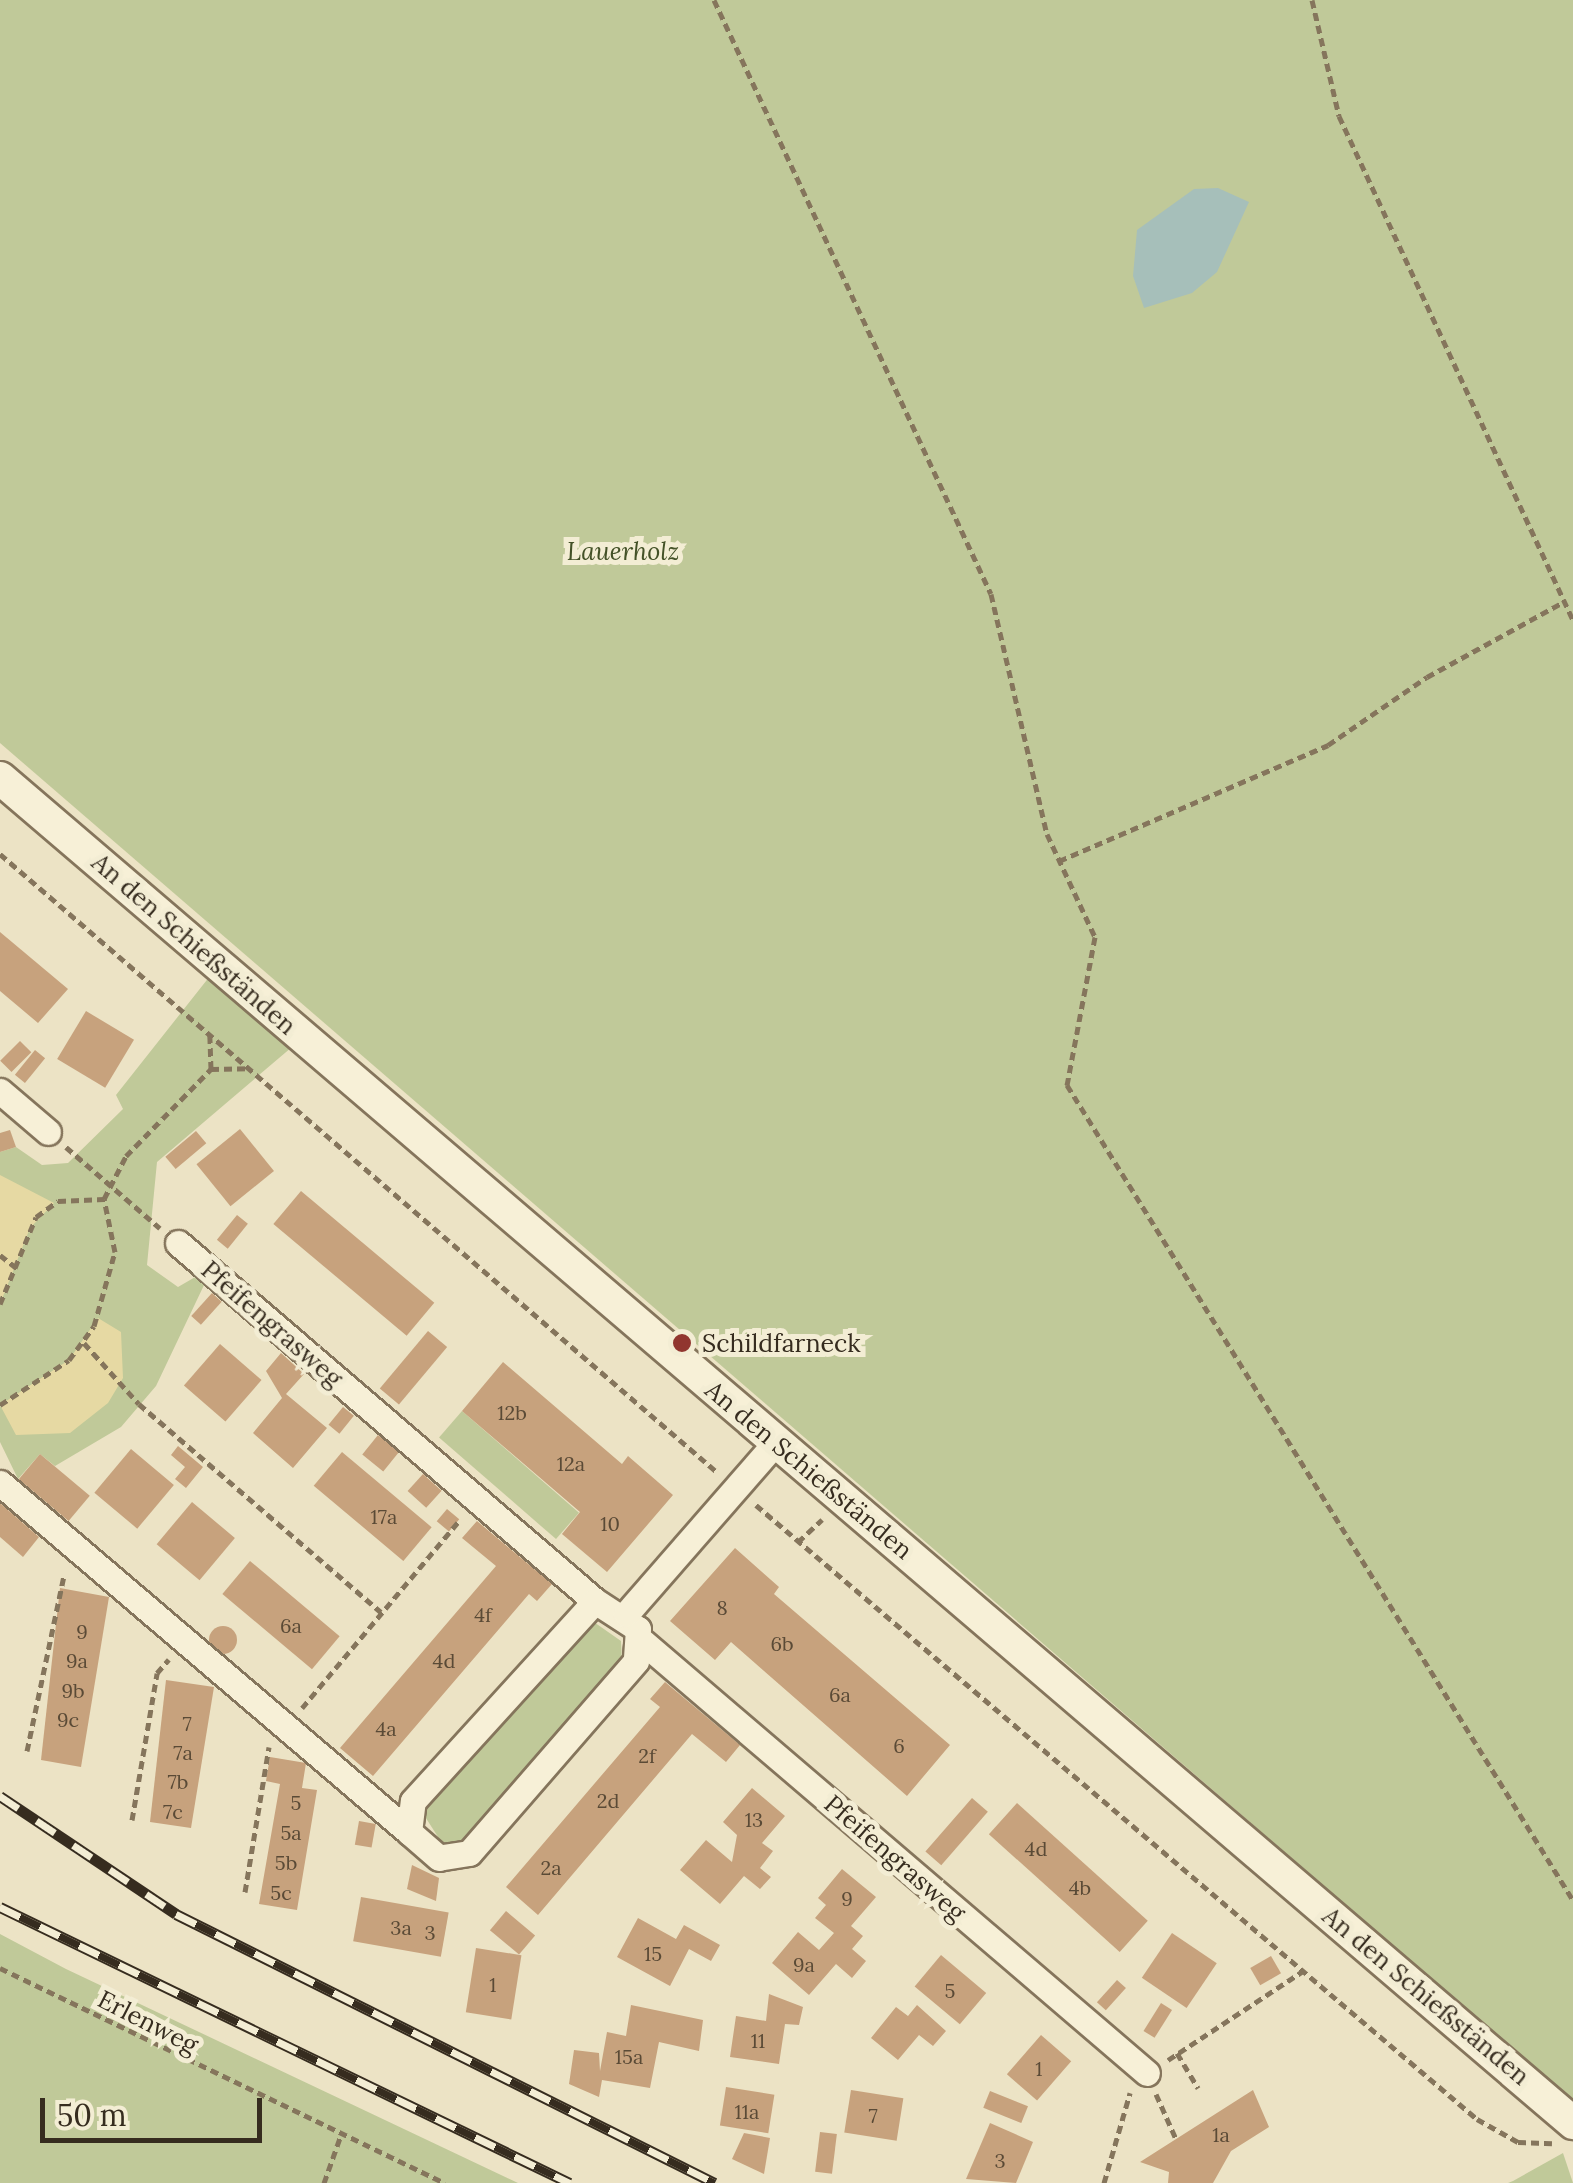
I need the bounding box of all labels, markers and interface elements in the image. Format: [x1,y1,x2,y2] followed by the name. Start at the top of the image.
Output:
[567,536,679,566] park label: Lauerholz
[86,847,302,1041] street label: An den Schießständen
[195,1255,349,1393] street label: Pfeifengrasweg
[702,1328,861,1358] place label: Schildfarneck
[671,1332,693,1354] marker: Schildfarneck
[700,1375,918,1565] street label: An den Schießständen
[497,1400,527,1424] house number: 12b
[557,1451,585,1475] house number: 12a
[371,1504,397,1528] house number: 17a
[600,1511,620,1535] house number: 10
[716,1595,728,1619] house number: 8
[474,1602,492,1626] house number: 4f
[280,1613,302,1637] house number: 6a
[76,1619,88,1643] house number: 9
[770,1631,794,1655] house number: 6b
[66,1648,88,1672] house number: 9a
[433,1648,455,1672] house number: 4d
[61,1678,85,1702] house number: 9b
[829,1682,851,1706] house number: 6a
[57,1707,79,1731] house number: 9c
[182,1711,192,1735] house number: 7
[375,1716,397,1740] house number: 4a
[893,1733,905,1757] house number: 6
[173,1740,193,1764] house number: 7a
[638,1743,656,1767] house number: 2f
[168,1769,188,1793] house number: 7b
[597,1788,619,1812] house number: 2d
[818,1789,972,1927] street label: Pfeifengrasweg
[291,1790,301,1814] house number: 5
[163,1799,183,1823] house number: 7c
[745,1807,763,1831] house number: 13
[280,1820,302,1844] house number: 5a
[1025,1836,1047,1860] house number: 4d
[275,1850,297,1874] house number: 5b
[540,1855,562,1879] house number: 2a
[1069,1875,1091,1899] house number: 4b
[270,1880,292,1904] house number: 5c
[841,1886,853,1910] house number: 9
[1317,1901,1535,2091] street label: An den Schießständen
[390,1915,412,1939] house number: 3a
[424,1920,436,1944] house number: 3
[644,1941,662,1965] house number: 15
[793,1952,815,1976] house number: 9a
[489,1972,497,1996] house number: 1
[945,1978,955,2002] house number: 5
[93,1984,203,2060] street label: Erlenweg
[751,2028,765,2052] house number: 11
[615,2044,643,2068] house number: 15a
[1035,2056,1043,2080] house number: 1
[45,2078,268,2140] scale bar
[57,2096,127,2134] text: 50 m
[735,2099,759,2123] house number: 11a
[868,2103,878,2127] house number: 7
[1212,2122,1230,2146] house number: 1a
[994,2148,1006,2172] house number: 3

